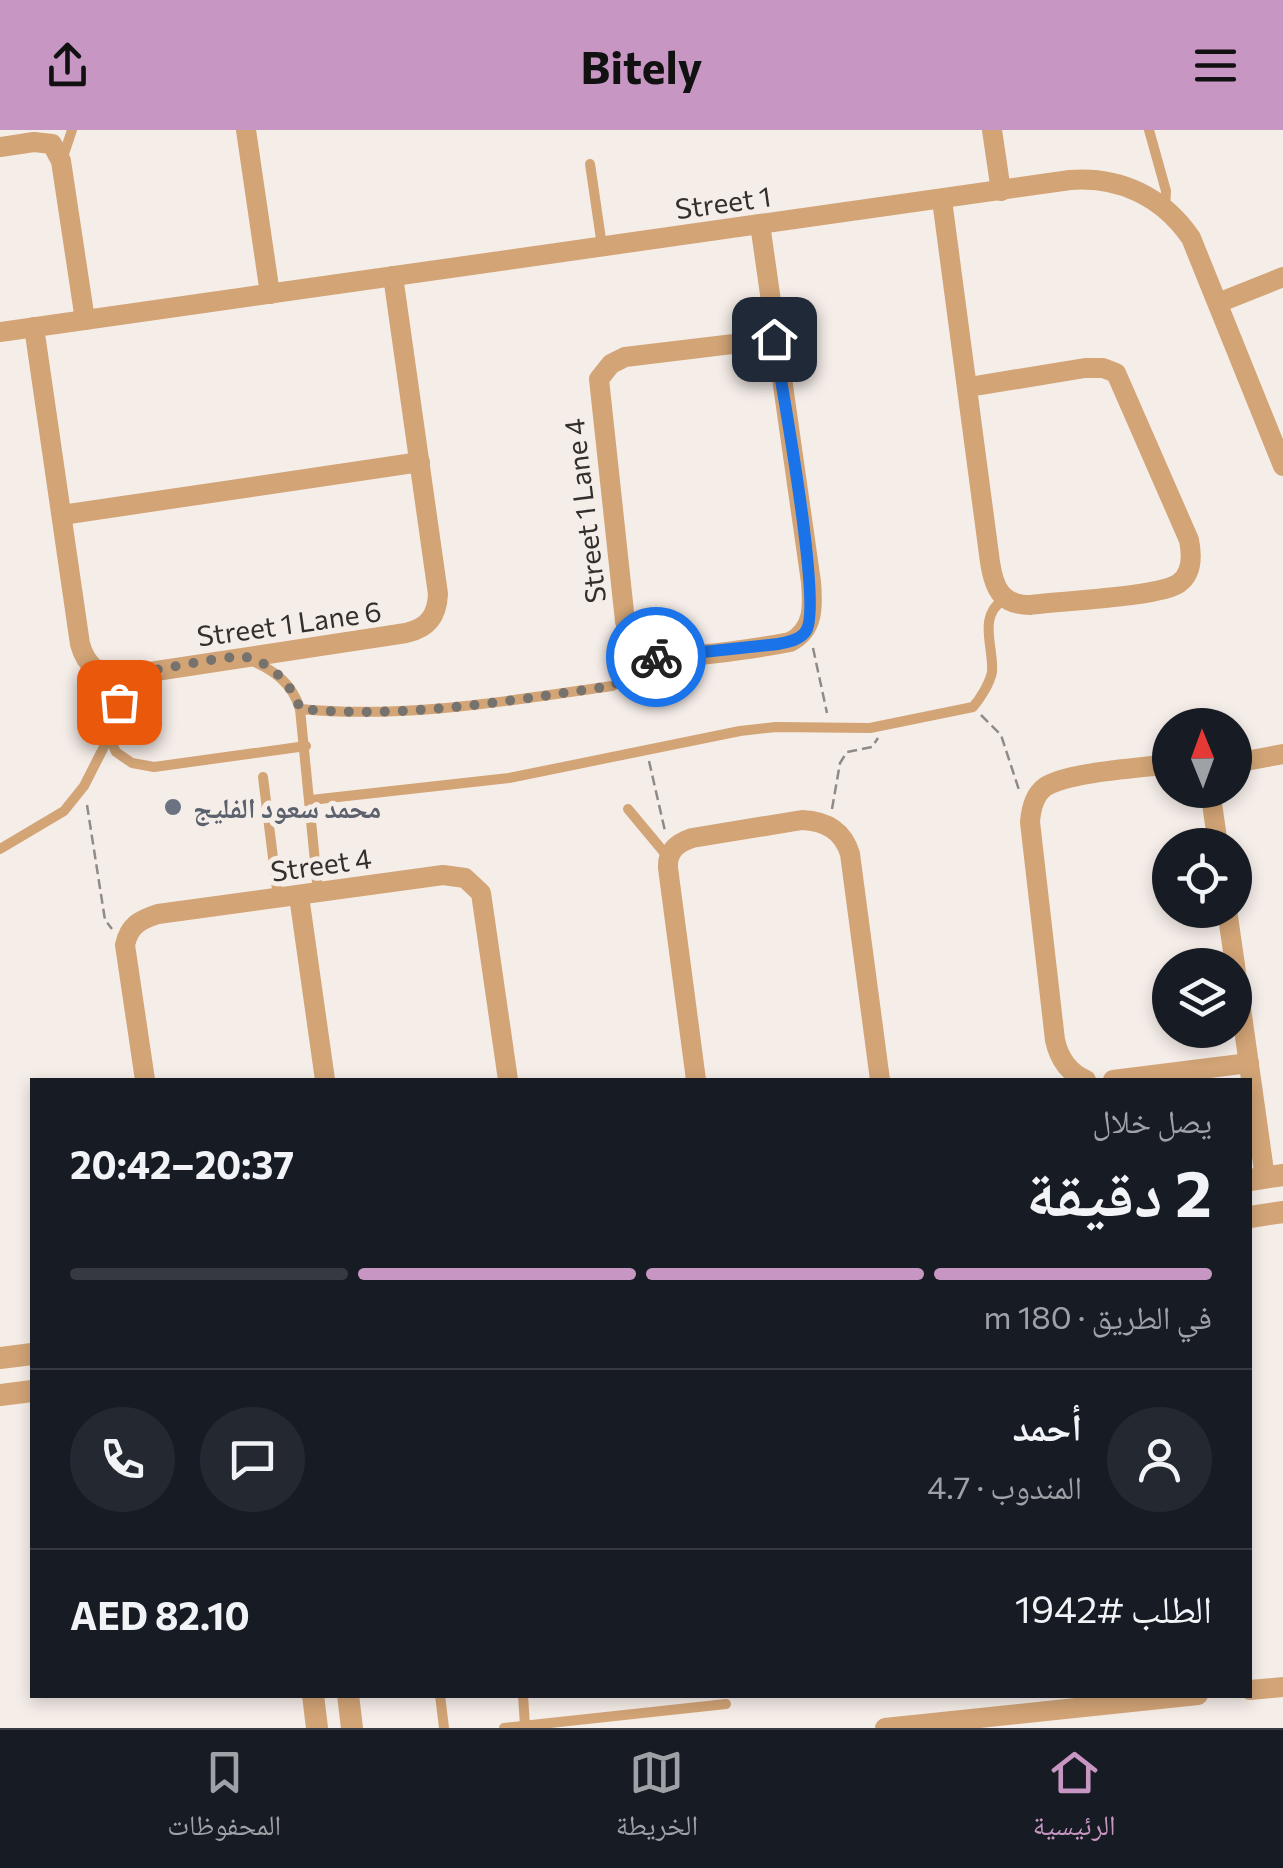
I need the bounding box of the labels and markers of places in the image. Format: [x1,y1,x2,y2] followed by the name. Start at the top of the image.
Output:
[732,297,817,382] pin
[77,660,162,745] pin
[193,790,381,827] place label: محمد سعود الفليج
[162,796,184,818] marker: محمد سعود الفليج

